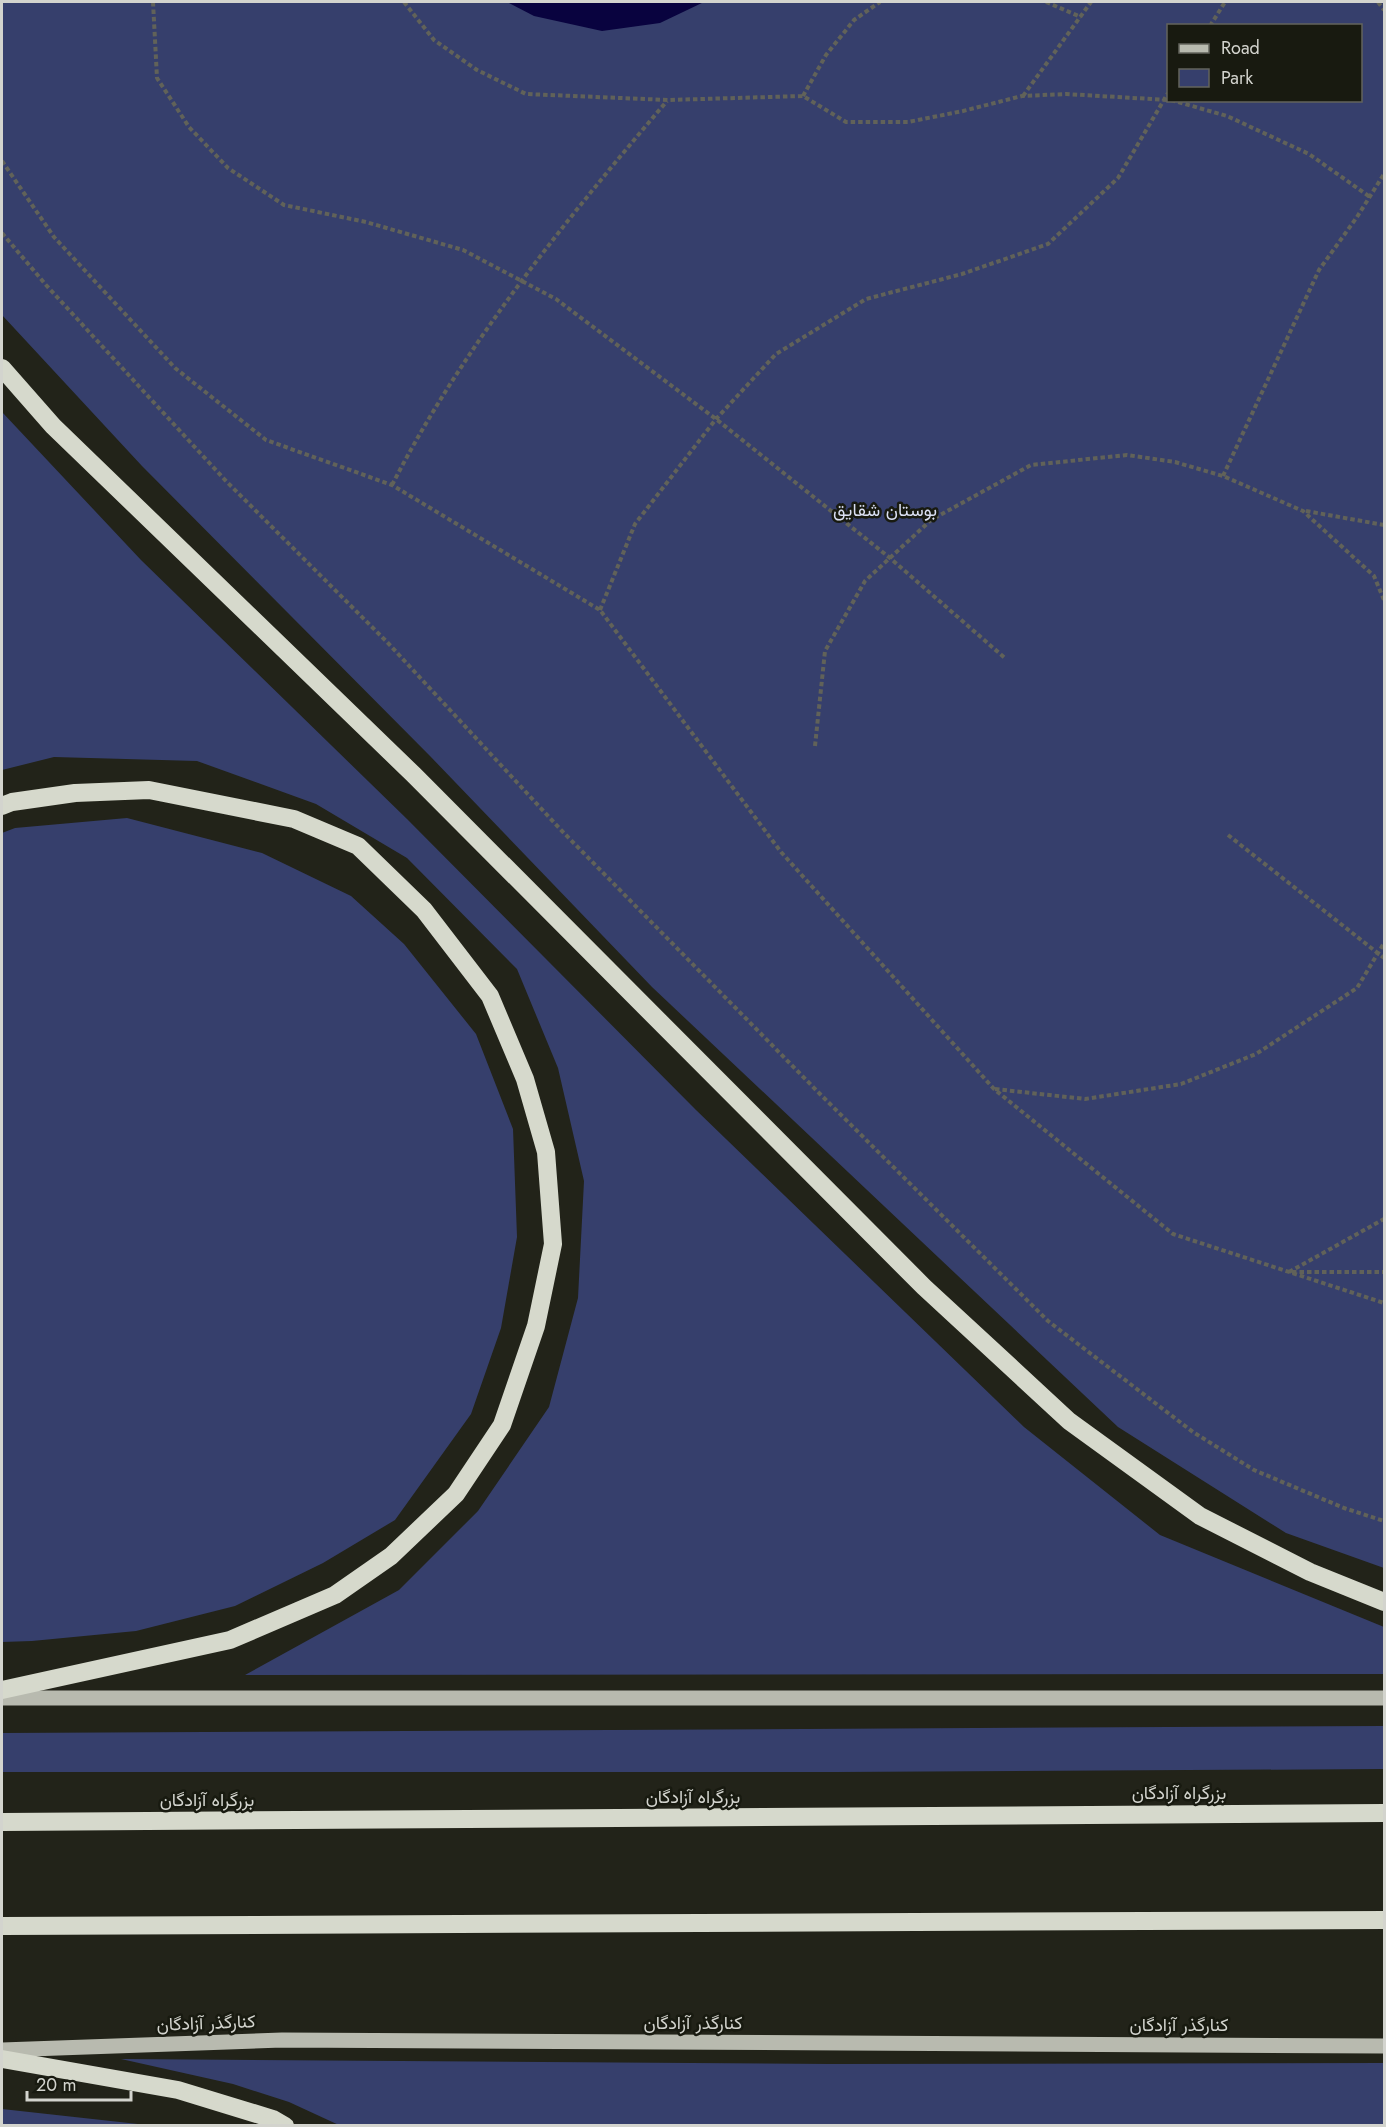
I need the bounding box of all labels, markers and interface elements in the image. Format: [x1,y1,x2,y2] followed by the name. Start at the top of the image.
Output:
[1167,24,1362,102] legend
[1221,35,1260,61] text: Road
[1221,65,1253,91] text: Park
[833,497,937,523] park label: بوستان شقایق
[1132,1780,1226,1806] street label: بزرگراه آزادگان
[646,1784,740,1810] street label: بزرگراه آزادگان
[160,1787,254,1813] street label: بزرگراه آزادگان
[156,2008,256,2038] street label: کنارگذر آزادگان
[644,2010,742,2036] street label: کنارگذر آزادگان
[1130,2012,1228,2038] street label: کنارگذر آزادگان
[27,2064,130,2102] scale bar
[36,2072,76,2098] text: 20 m

